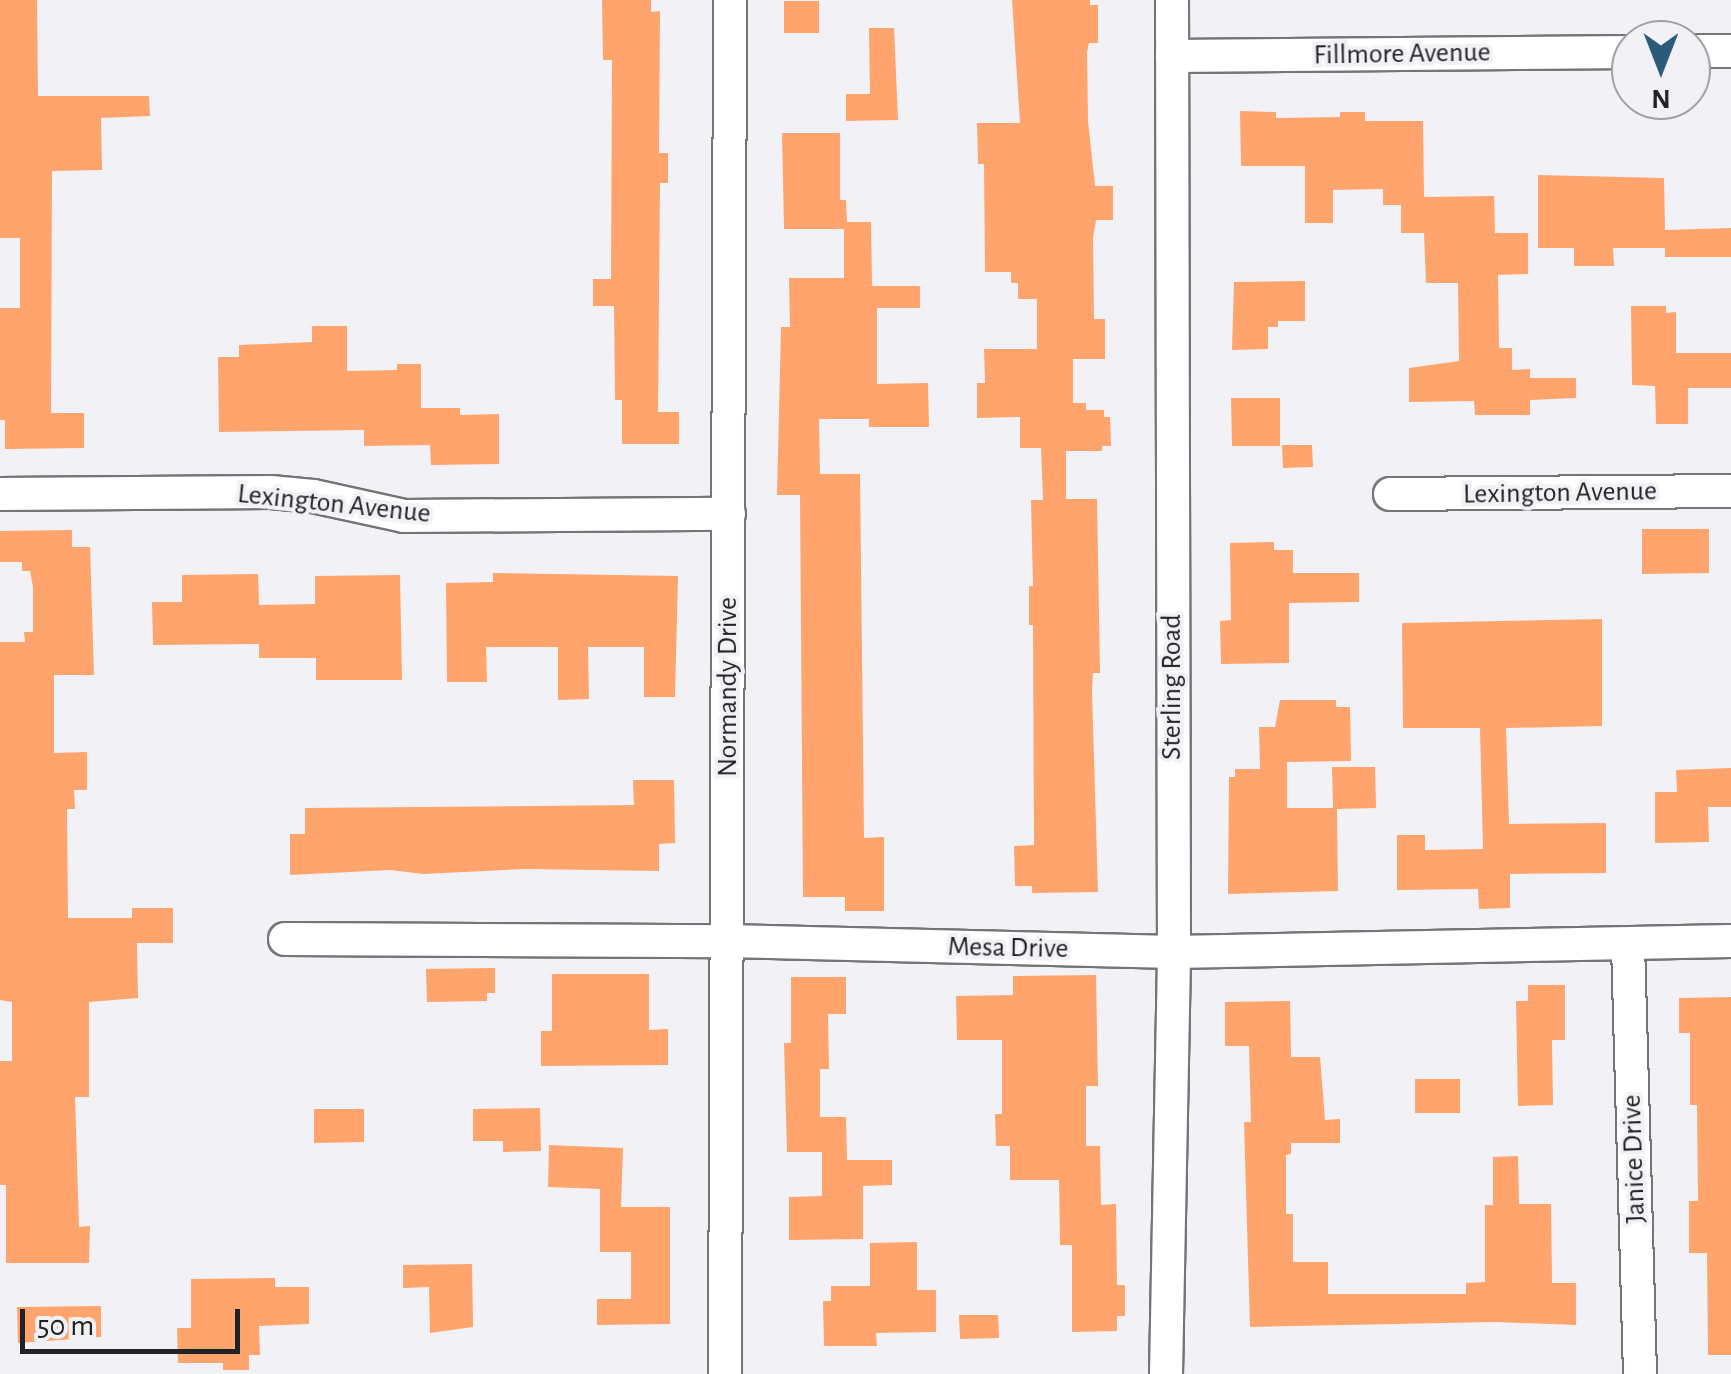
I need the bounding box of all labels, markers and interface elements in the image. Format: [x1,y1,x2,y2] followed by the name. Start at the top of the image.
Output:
[1611,20,1711,120] north arrow
[1313,36,1491,72] street label: Fillmore Avenue
[1651,84,1671,112] text: N
[1463,475,1657,511] street label: Lexington Avenue
[236,477,432,531] street label: Lexington Avenue
[711,597,745,777] street label: Normandy Drive
[1155,614,1189,760] street label: Sterling Road
[947,930,1069,966] street label: Mesa Drive
[1615,1094,1653,1224] street label: Janice Drive
[25,1289,245,1351] scale bar
[37,1311,94,1341] text: 50 m

